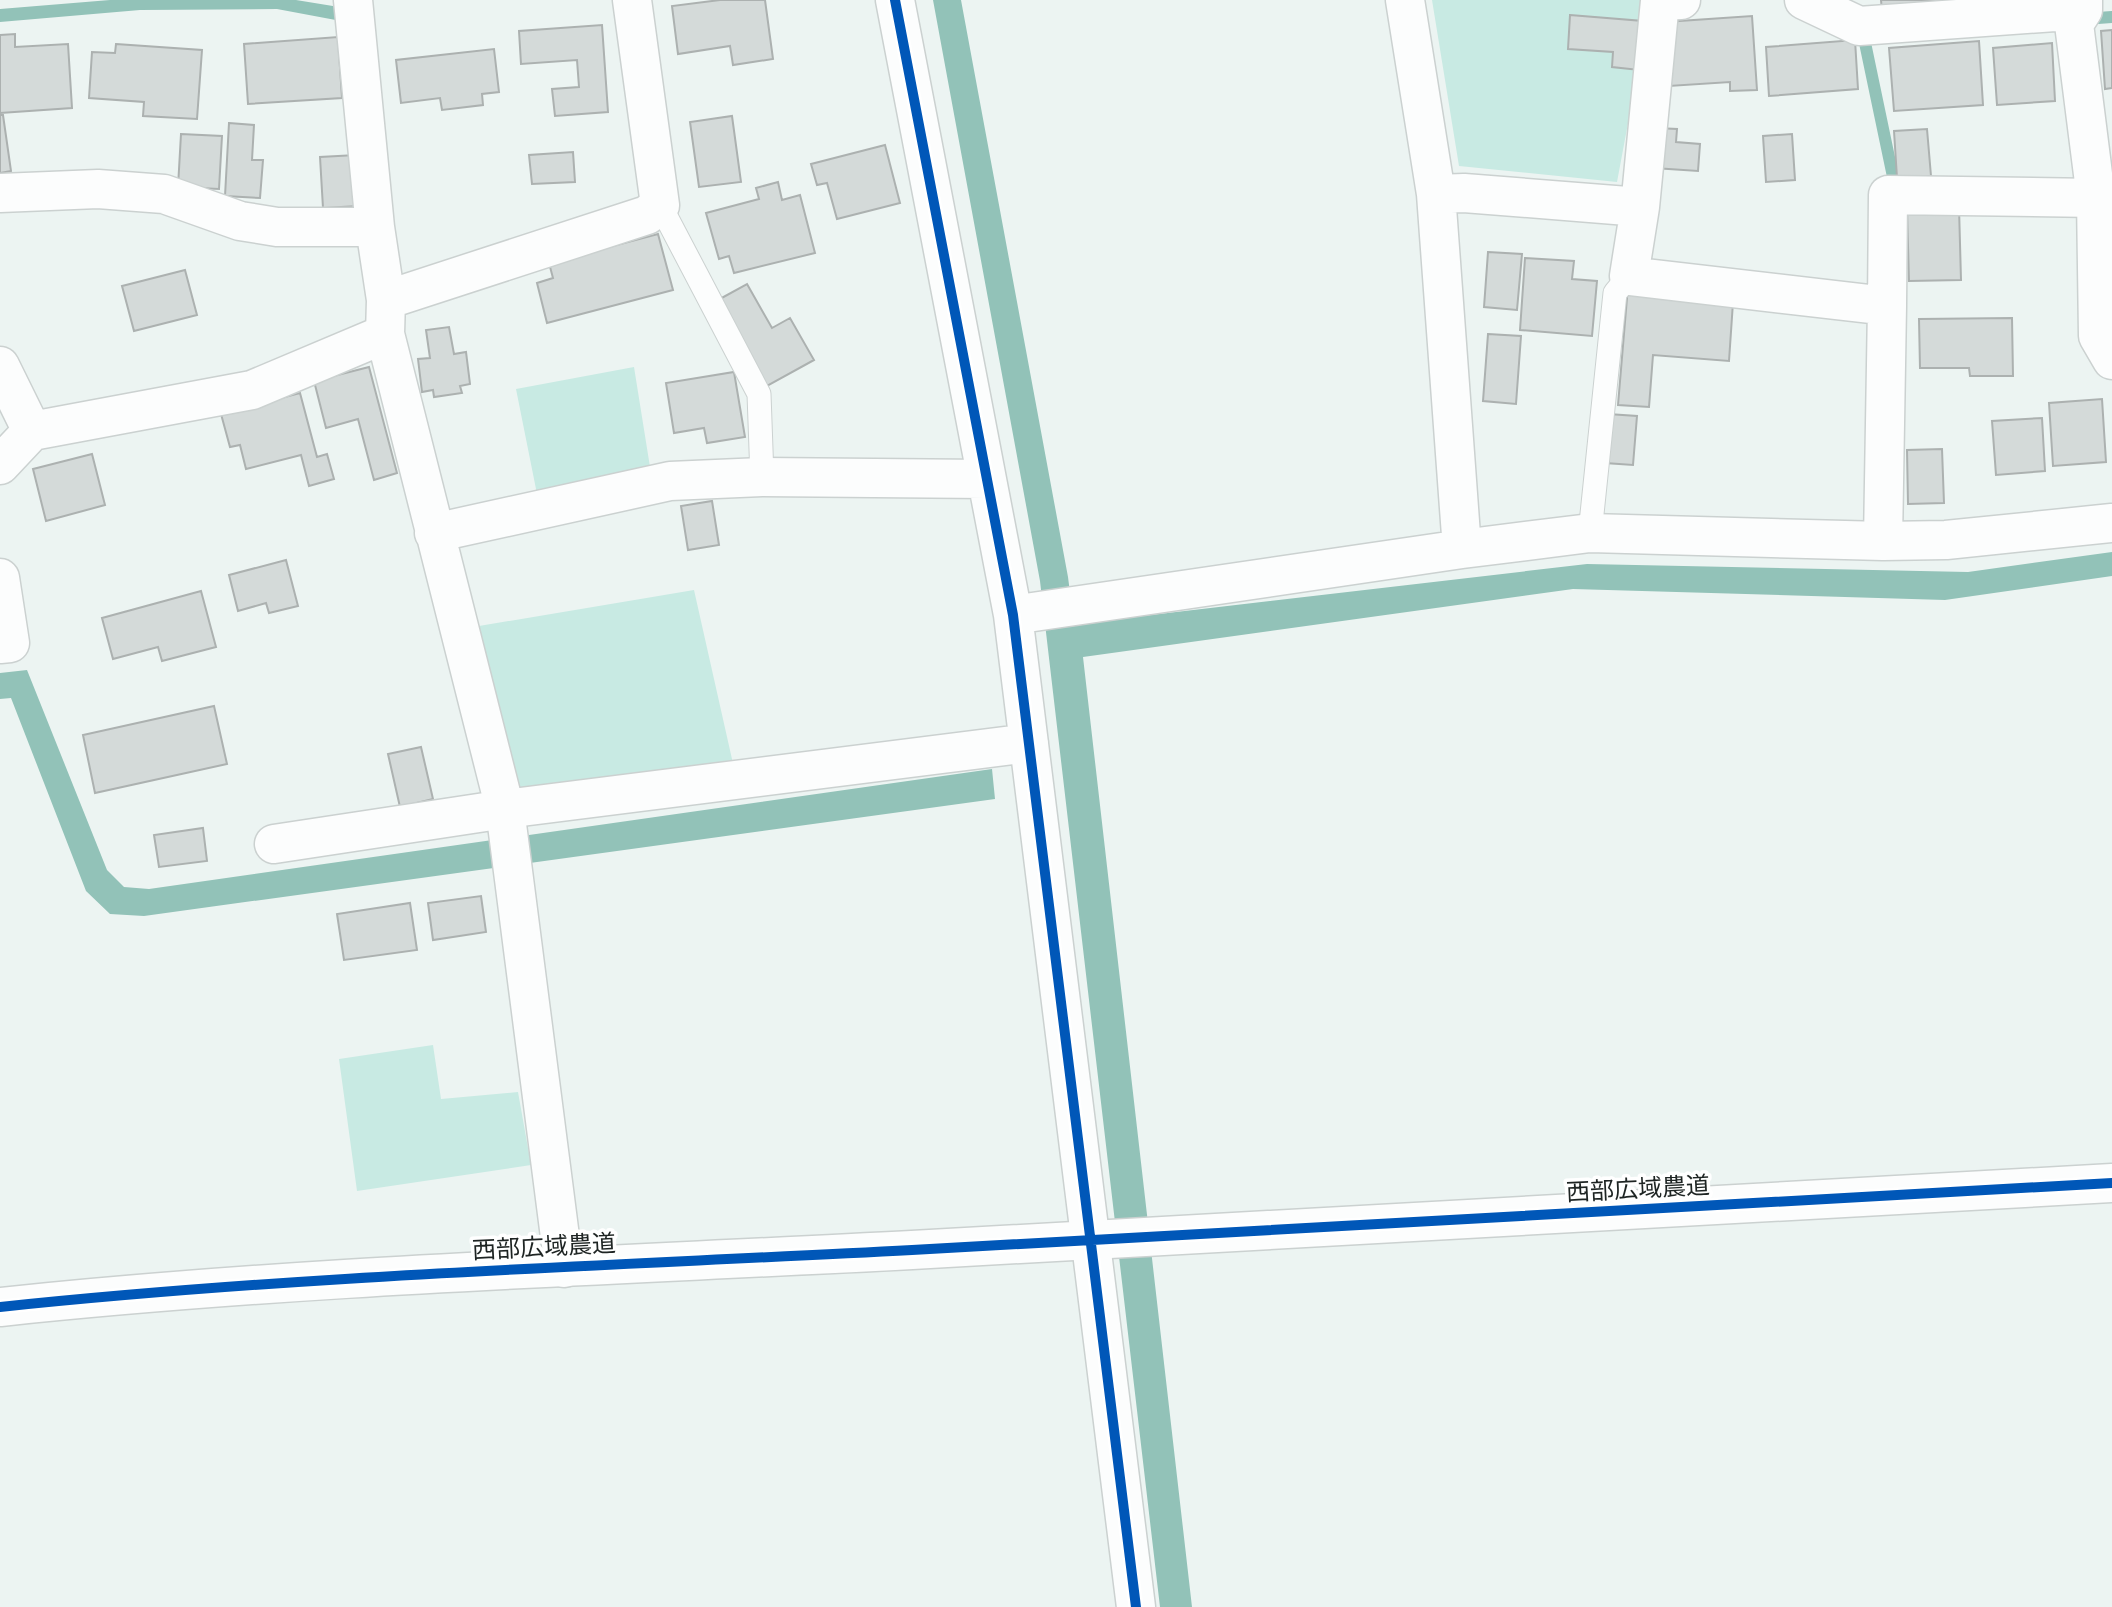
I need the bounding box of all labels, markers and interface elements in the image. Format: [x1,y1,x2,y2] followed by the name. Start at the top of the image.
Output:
[1565,1170,1711,1207] street label: 西部広域農道
[471,1228,617,1265] street label: 西部広域農道

